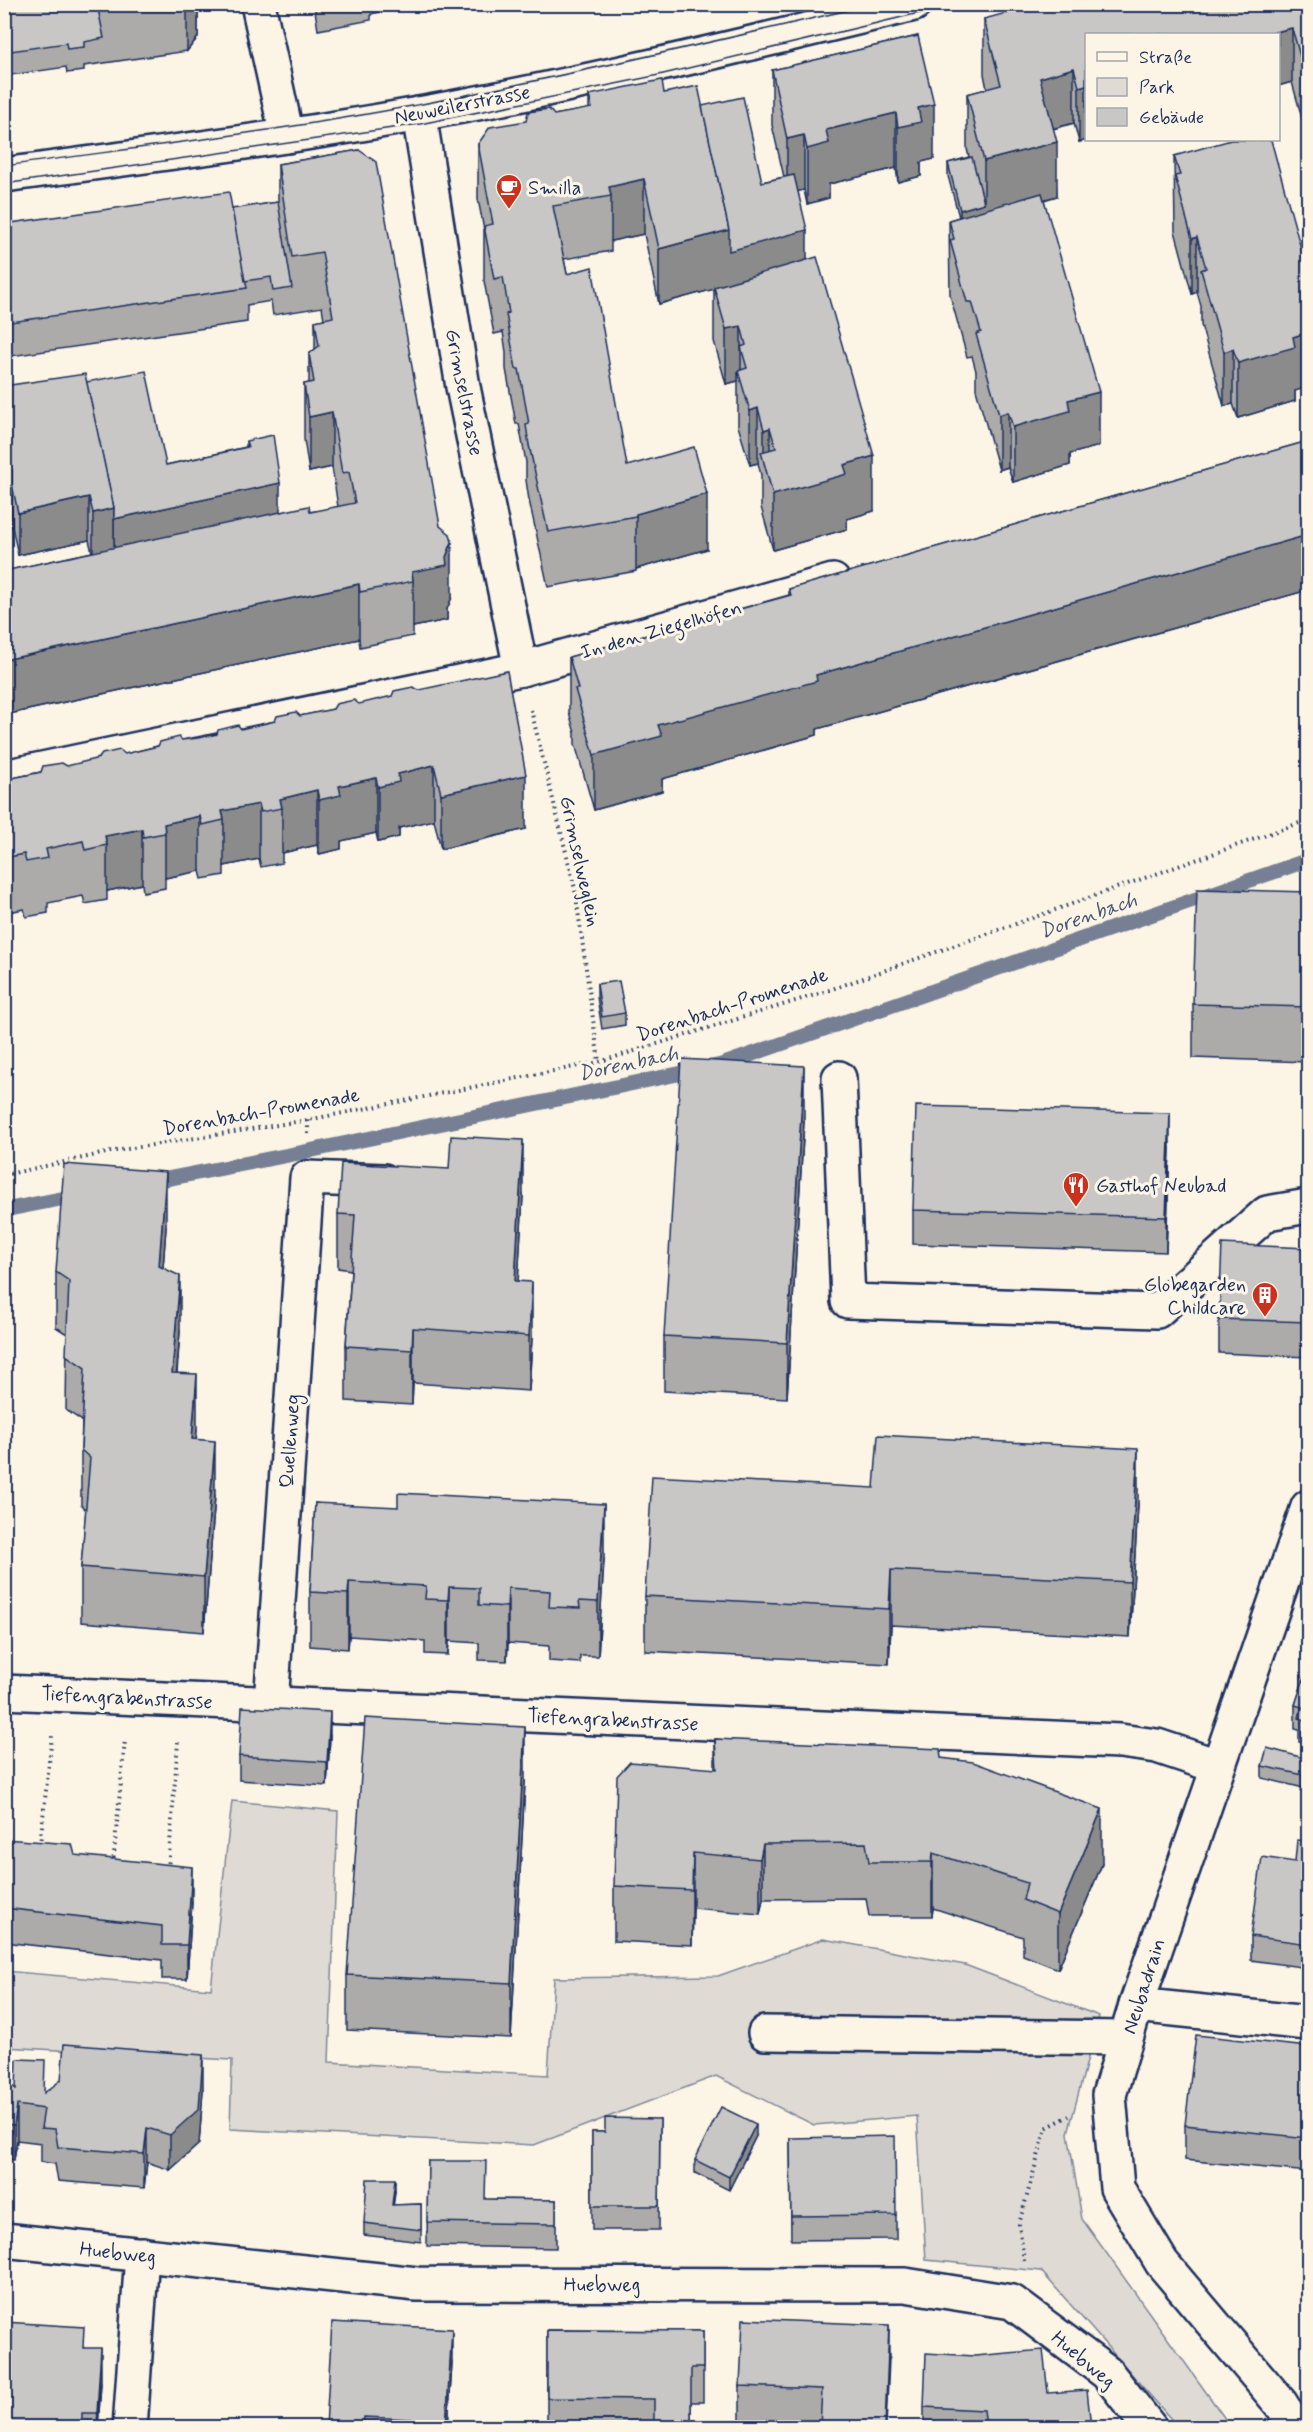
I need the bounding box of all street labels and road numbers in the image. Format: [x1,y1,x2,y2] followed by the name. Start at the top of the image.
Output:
[392,79,533,132] street label: Neuweilerstrasse
[438,327,489,458] street label: Grimselstrasse
[578,595,746,668] street label: In den Ziegelhöfen
[552,793,607,929] street label: Grimselweglein
[633,962,832,1049] street label: Dorenbach-Promenade
[161,1082,362,1143] street label: Dorenbach-Promenade
[274,1393,308,1489] street label: Quellenweg
[41,1681,213,1716] street label: Tiefengrabenstrasse
[527,1703,699,1738] street label: Tiefengrabenstrasse
[1116,1935,1173,2038] street label: Neubadrain
[78,2236,157,2271] street label: Huebweg
[564,2272,640,2299] street label: Huebweg
[1045,2325,1121,2395] street label: Huebweg

